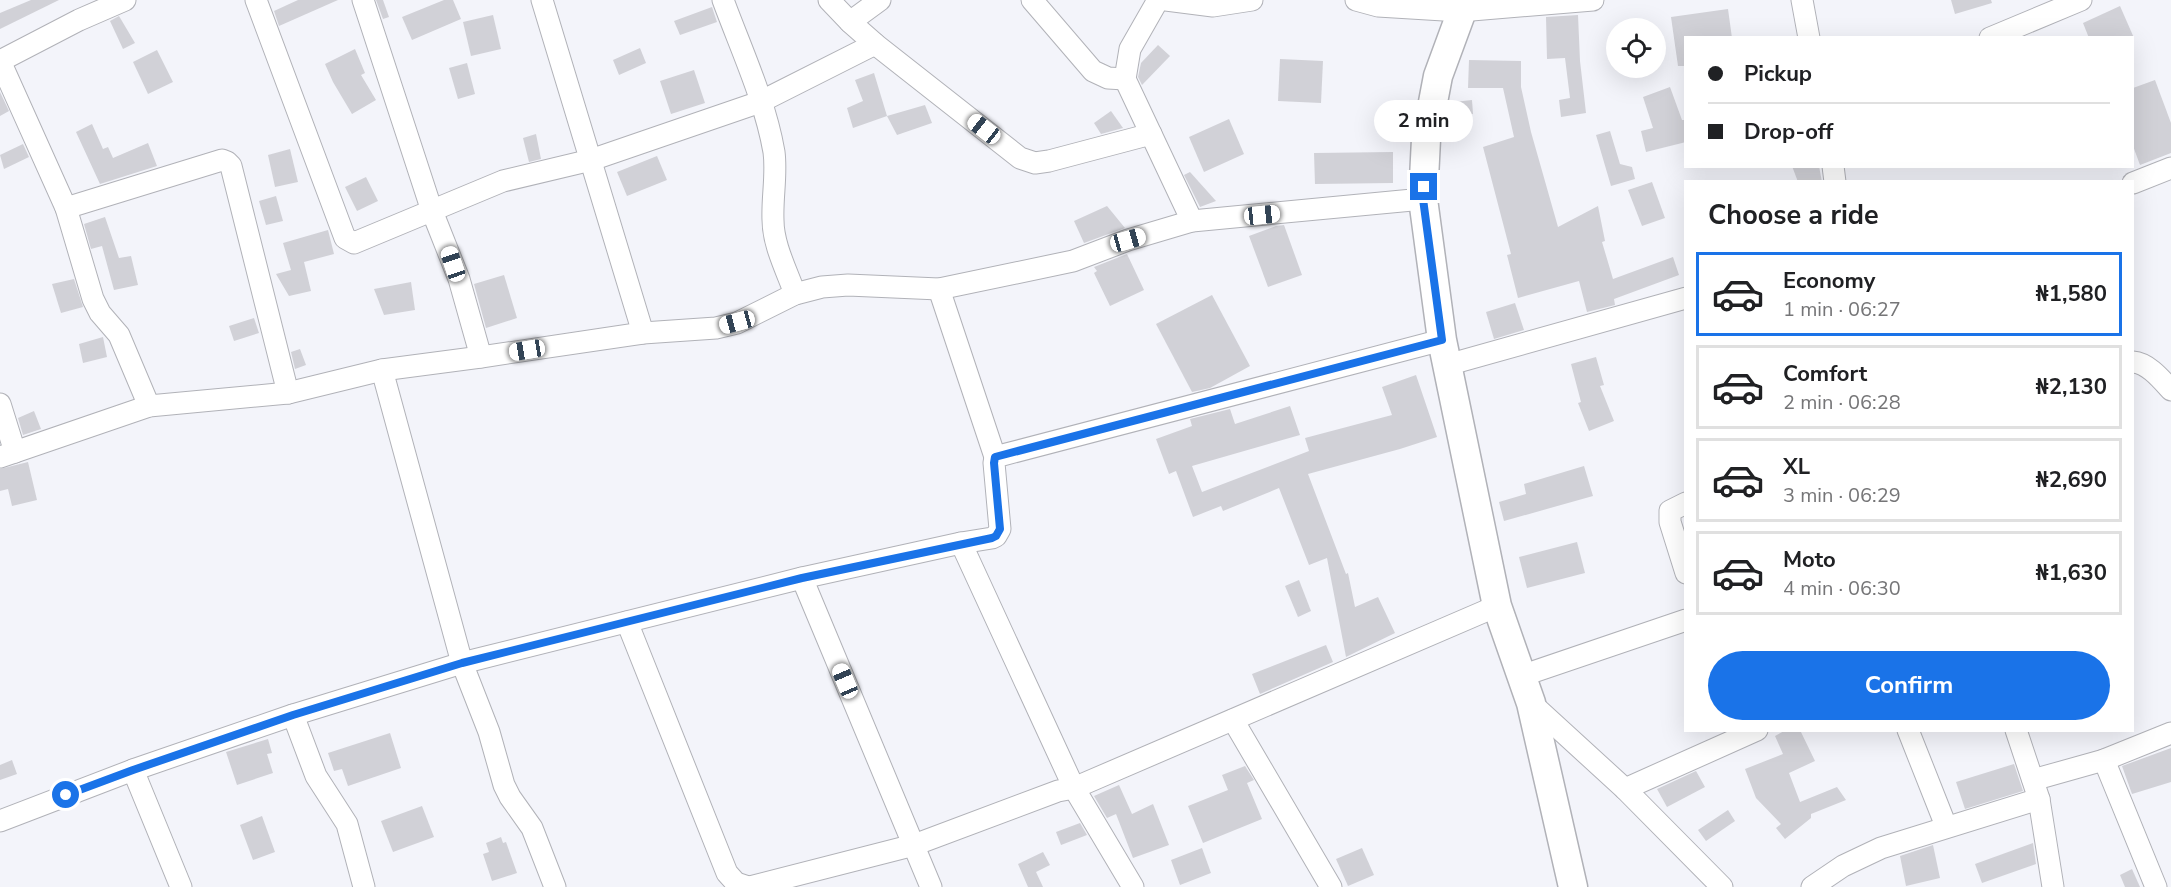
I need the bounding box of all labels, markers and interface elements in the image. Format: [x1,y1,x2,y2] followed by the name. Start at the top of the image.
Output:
[1606,18,1666,78] map controls
[1606,18,1666,78] button: locate
[1744,59,1812,89] text: Pickup
[1374,100,1474,142] callout: 2 min
[1398,107,1449,134] text: 2 min
[964,111,1004,147] car
[1744,117,1833,147] text: Drop-off
[1410,173,1437,200] route end
[1708,197,1879,234] text: Choose a ride
[1243,204,1281,226] car
[1108,226,1148,254] car
[439,244,467,284] car
[1783,266,1875,296] text: Economy
[1711,267,1765,321] icon: car
[2036,279,2107,309] text: ₦1,580
[1783,296,1901,323] text: 1 min · 06:27
[717,309,757,335] car
[508,338,546,362] car
[1783,359,1867,389] text: Comfort
[1711,360,1765,414] icon: car
[2036,372,2107,402] text: ₦2,130
[1783,389,1901,416] text: 2 min · 06:28
[1783,452,1810,482] text: XL
[1711,453,1765,507] icon: car
[2036,465,2107,495] text: ₦2,690
[1783,482,1901,509] text: 3 min · 06:29
[1783,545,1836,575] text: Moto
[1711,546,1765,600] icon: car
[2036,558,2107,588] text: ₦1,630
[1783,575,1901,602] text: 4 min · 06:30
[1708,651,2110,720] button: Confirm
[830,661,860,701] car
[52,781,79,808] route start

